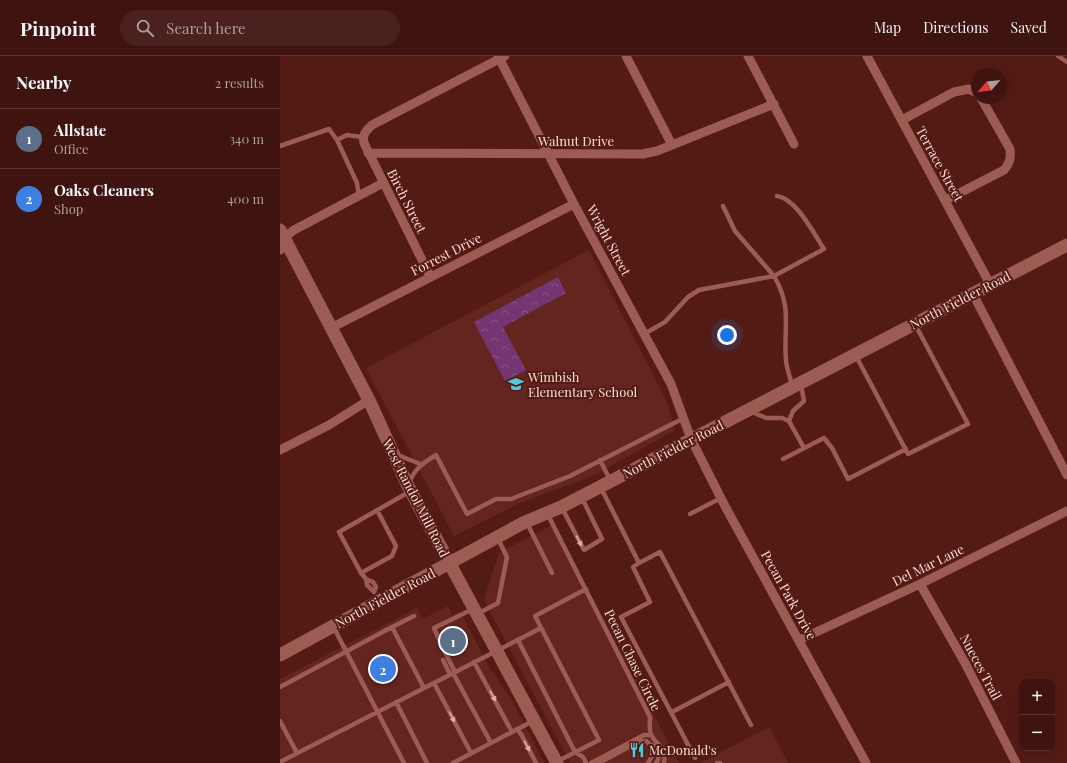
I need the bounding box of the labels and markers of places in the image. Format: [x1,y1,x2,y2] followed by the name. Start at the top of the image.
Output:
[527,368,637,400] place label: Wimbish Elementary School
[507,375,525,393] school or university icon: Wimbish Elementary School
[440,626,466,656] pin: 1
[370,654,396,684] pin: 2
[628,741,646,759] restaurant icon: McDonald's
[649,741,717,758] place label: McDonald's

